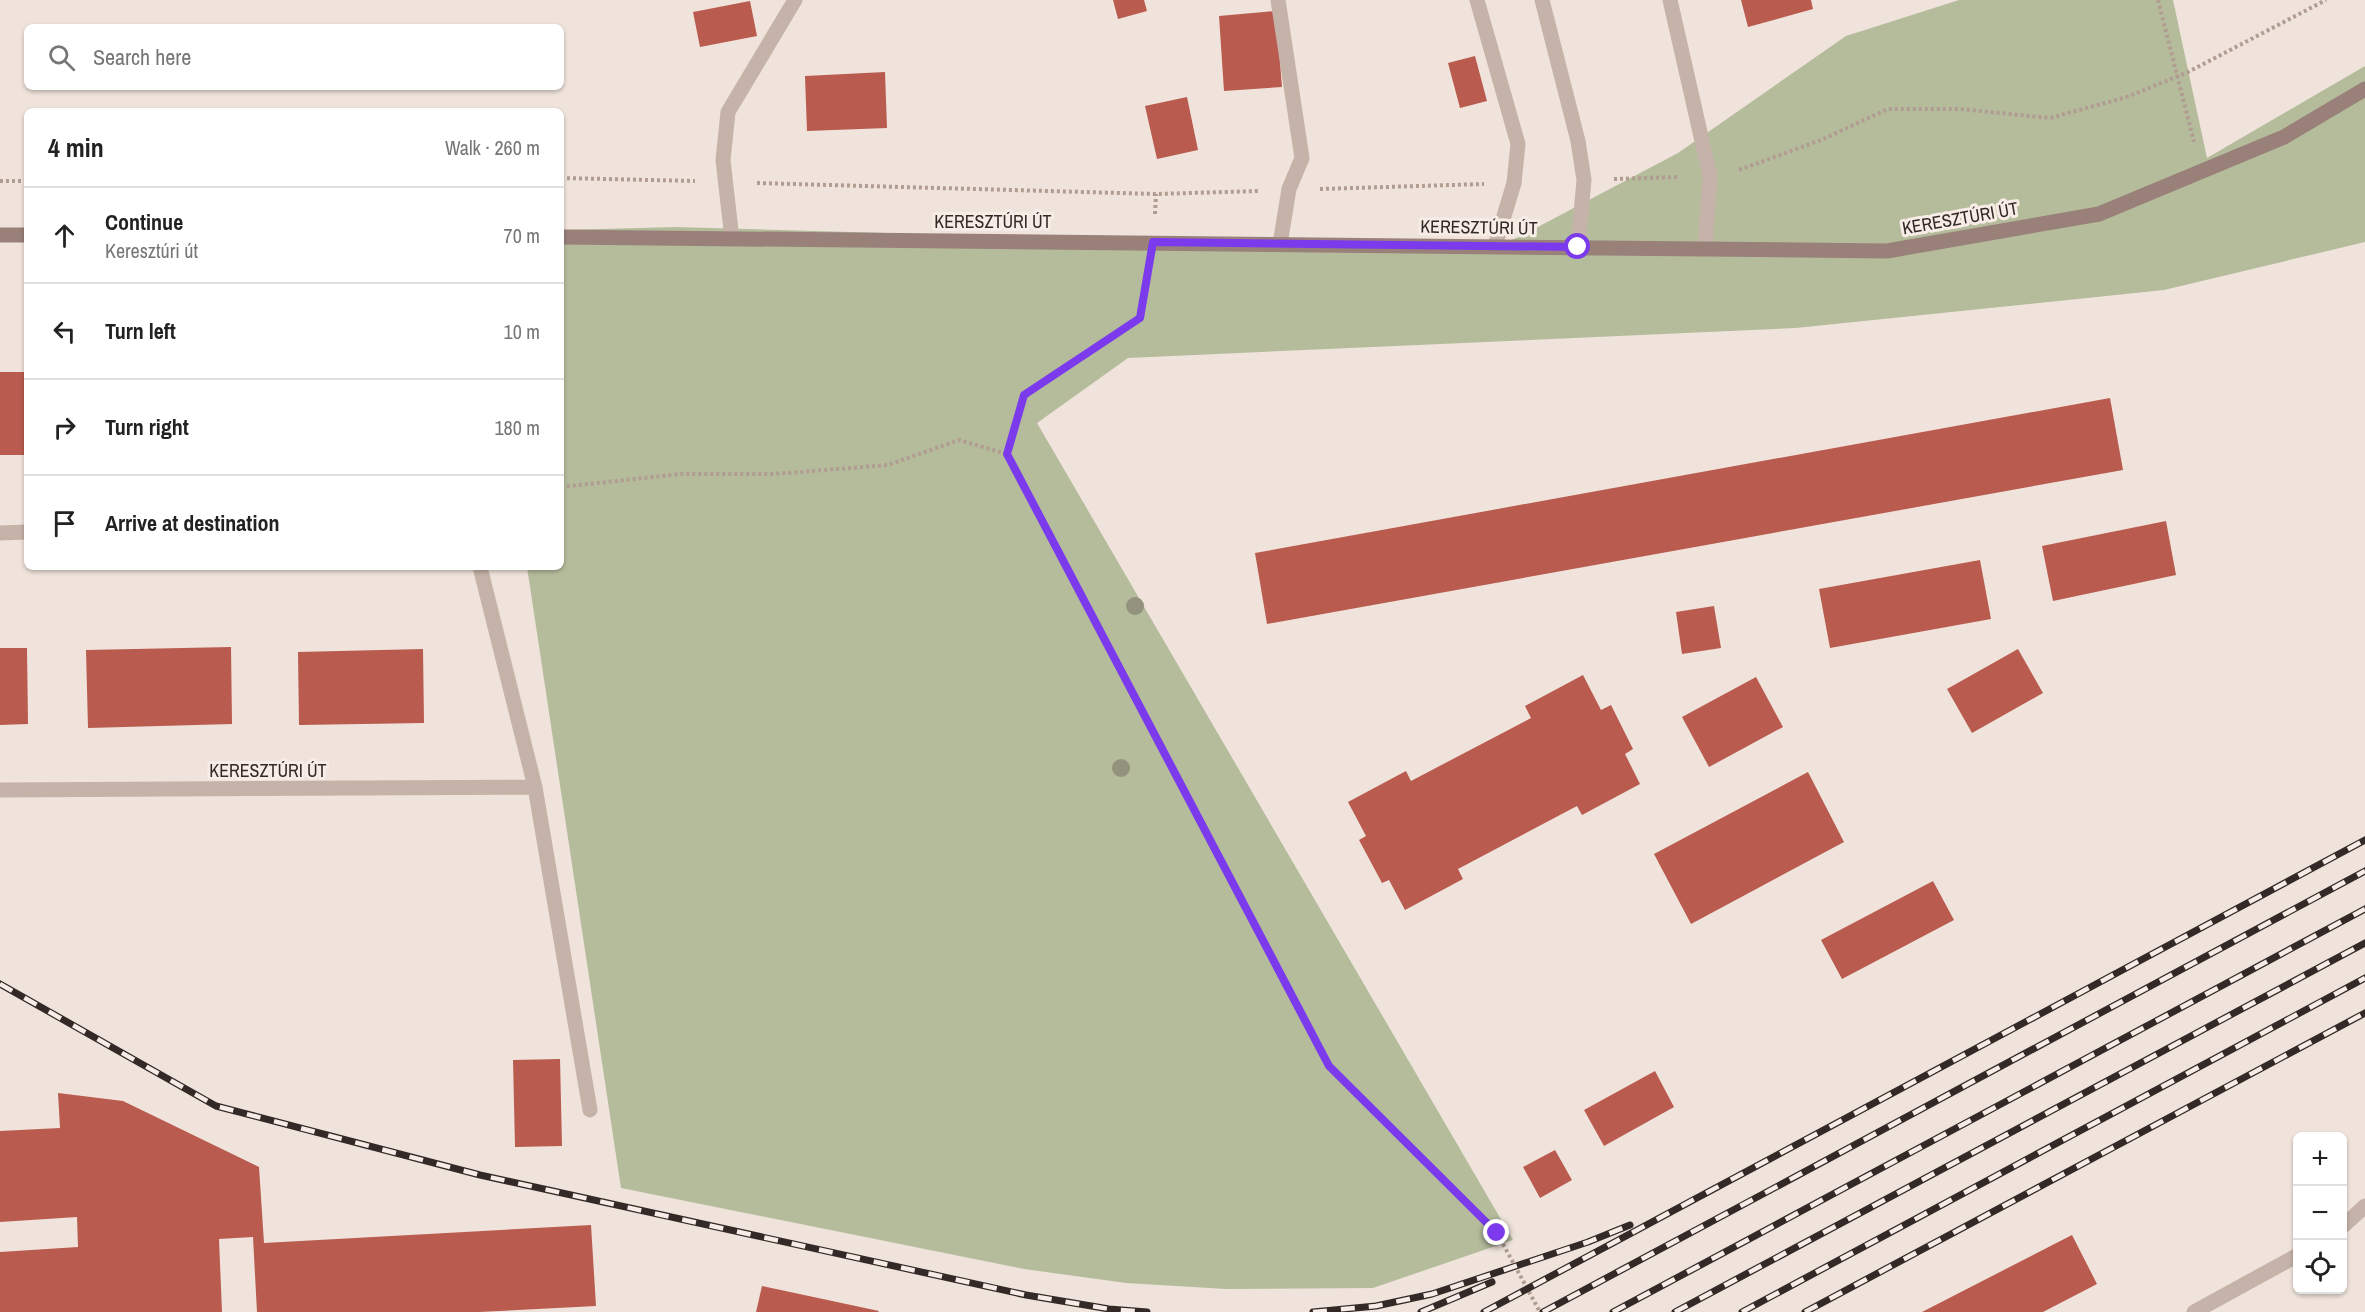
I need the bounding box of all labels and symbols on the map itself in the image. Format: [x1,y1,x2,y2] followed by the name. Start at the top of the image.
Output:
[1900,196,2020,240] street label: KERESZTÚRI ÚT
[934,209,1052,234] street label: KERESZTÚRI ÚT
[1420,213,1538,241] street label: KERESZTÚRI ÚT
[1564,233,1590,259] route start
[209,758,327,783] street label: KERESZTÚRI ÚT
[1483,1219,1509,1245] route end

